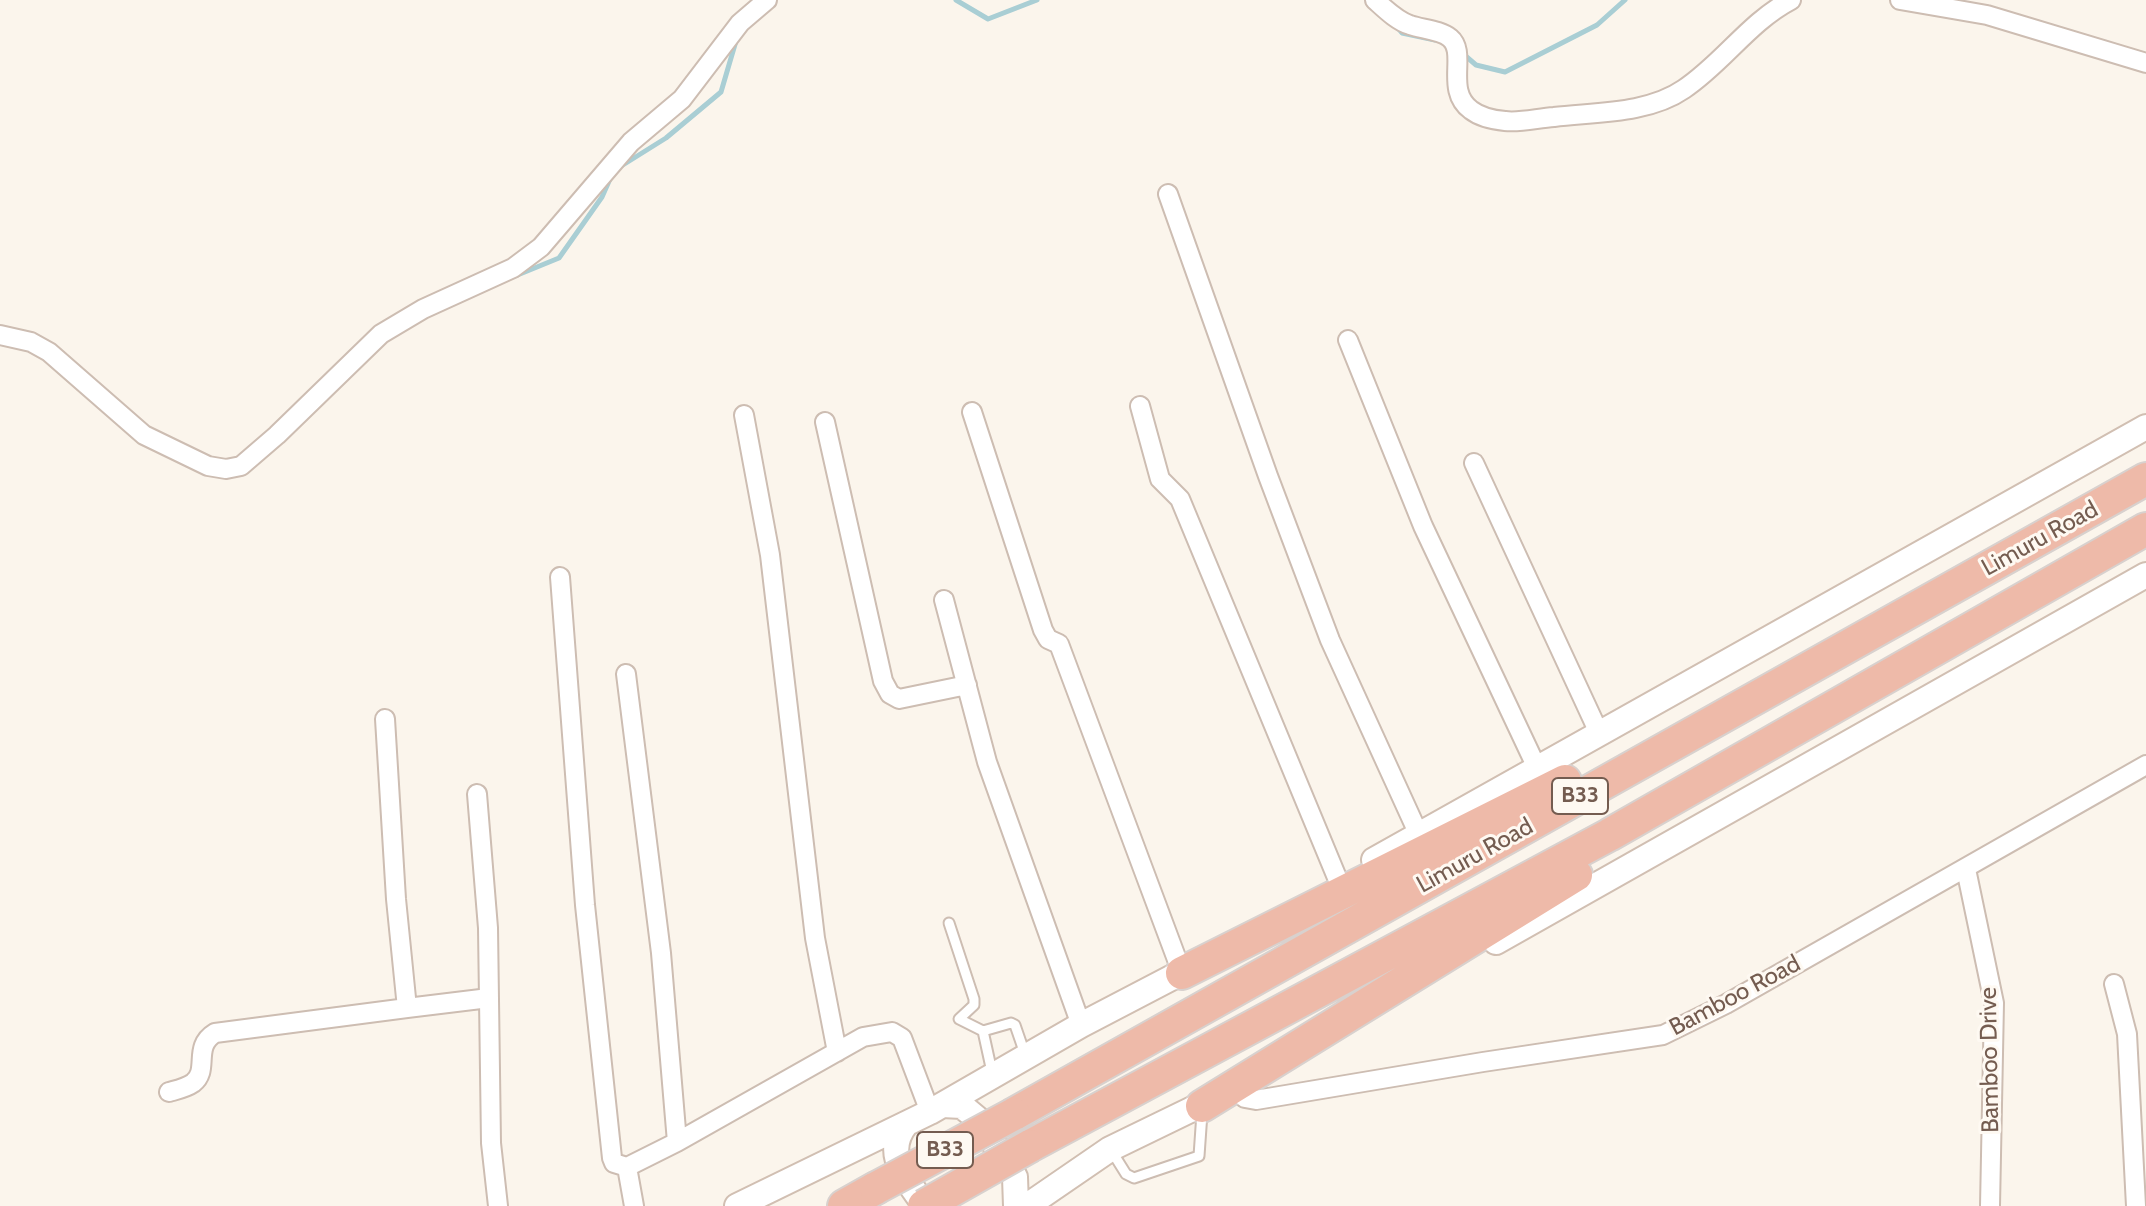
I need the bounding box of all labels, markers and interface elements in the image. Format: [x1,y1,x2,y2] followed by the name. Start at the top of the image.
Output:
[1977,495,2103,583] street label: Limuru Road
[1552,778,1608,814] road number: B33
[1412,812,1538,900] street label: Limuru Road
[1665,949,1805,1043] street label: Bamboo Road
[1974,987,2006,1133] street label: Bamboo Drive
[917,1132,973,1168] road number: B33

